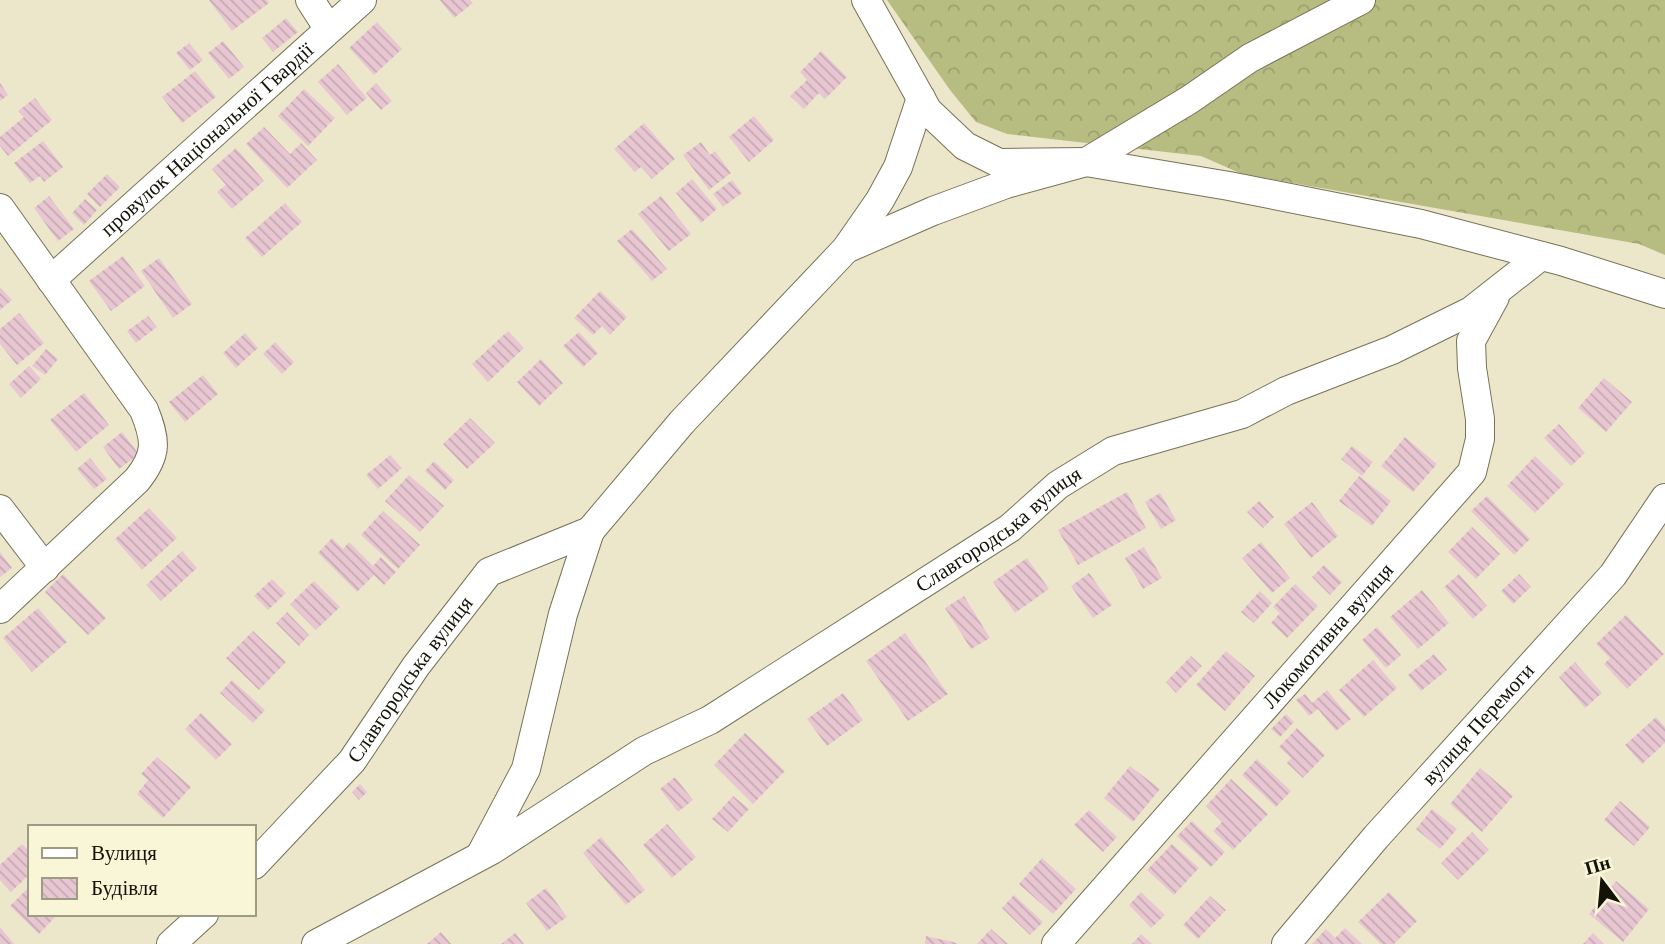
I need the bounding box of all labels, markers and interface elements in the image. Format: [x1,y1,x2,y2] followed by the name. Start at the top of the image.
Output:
[95,37,319,242] street label: провулок Національної Гвардії
[911,461,1086,598] street label: Славгородська вулиця
[1257,557,1399,714] street label: Локомотивна вулиця
[342,591,479,768] street label: Славгородська вулиця
[1416,658,1540,791] street label: вулиця Перемоги
[28,825,256,916] legend
[91,840,157,866] text: Вулиця
[1567,846,1637,916] north arrow
[1582,851,1613,880] text: Пн
[91,875,158,901] text: Будівля

